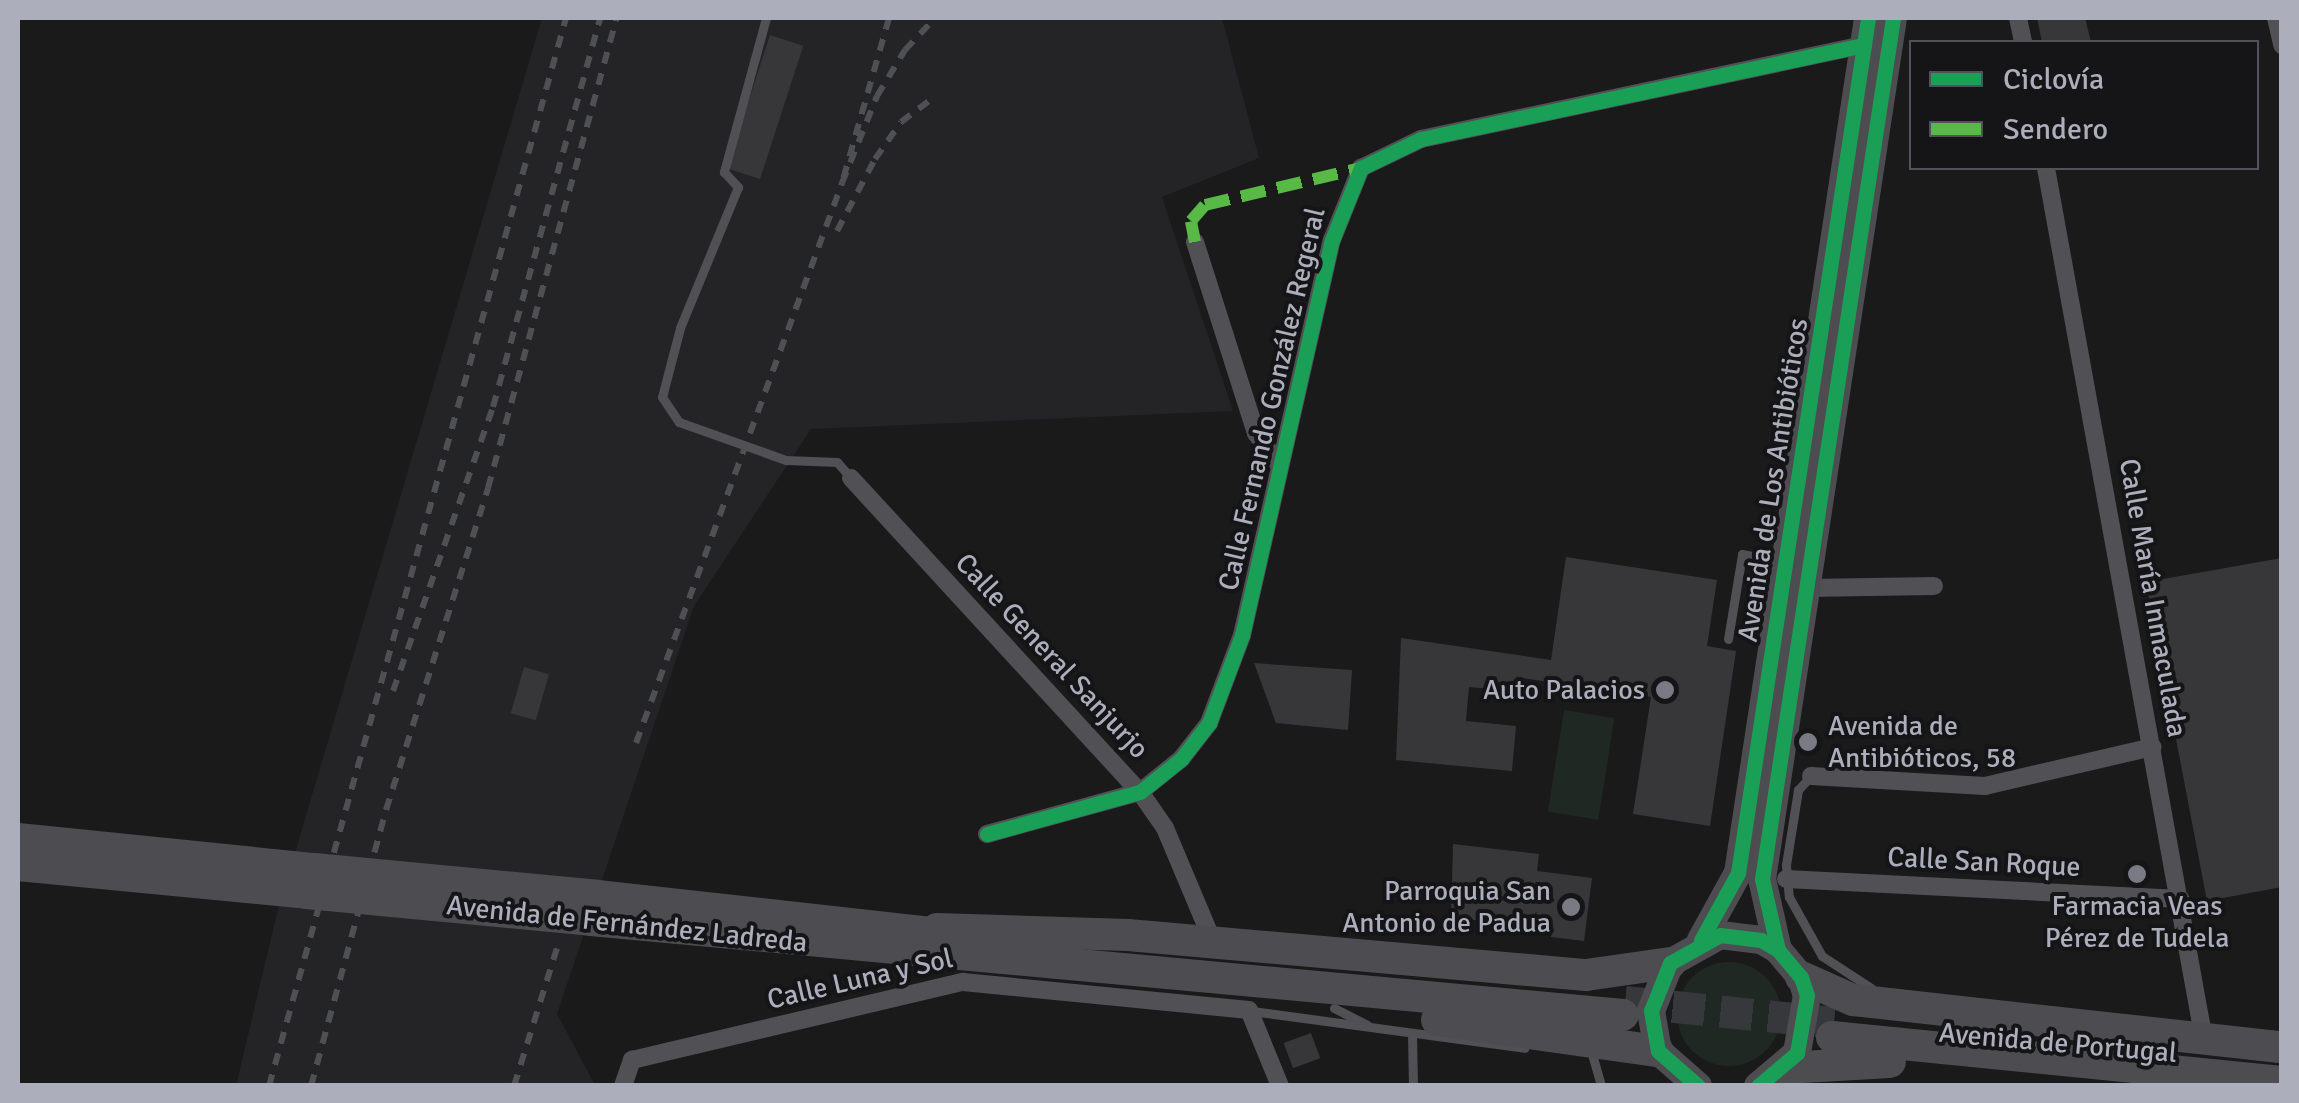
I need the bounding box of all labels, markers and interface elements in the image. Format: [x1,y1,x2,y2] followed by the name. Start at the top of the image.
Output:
[1909,40,2259,170] legend
[2003,61,2104,98] text: Ciclovía
[2003,111,2108,148] text: Sendero
[1212,204,1332,594] street label: Calle Fernando González Regeral
[1731,316,1815,644] street label: Avenida de Los Antibióticos
[2112,456,2194,740] street label: Calle María Inmaculada
[948,546,1156,766] street label: Calle General Sanjurjo
[1483,673,1645,707] place label: Auto Palacios
[1654,679,1676,701] marker: Auto Palacios
[1828,709,2016,775] place label: Avenida de Antibióticos, 58
[1797,731,1819,753] marker: Avenida de Antibióticos, 58
[1887,840,2081,884] street label: Calle San Roque
[2126,863,2148,885] marker: Farmacia Veas Pérez de Tudela
[1342,874,1551,940] place label: Parroquia San Antonio de Padua
[445,888,809,960] street label: Avenida de Fernández Ladreda
[2045,889,2229,955] place label: Farmacia Veas Pérez de Tudela
[1560,896,1582,918] marker: Parroquia San Antonio de Padua
[764,941,956,1017] street label: Calle Luna y Sol
[1937,1016,2179,1070] street label: Avenida de Portugal

